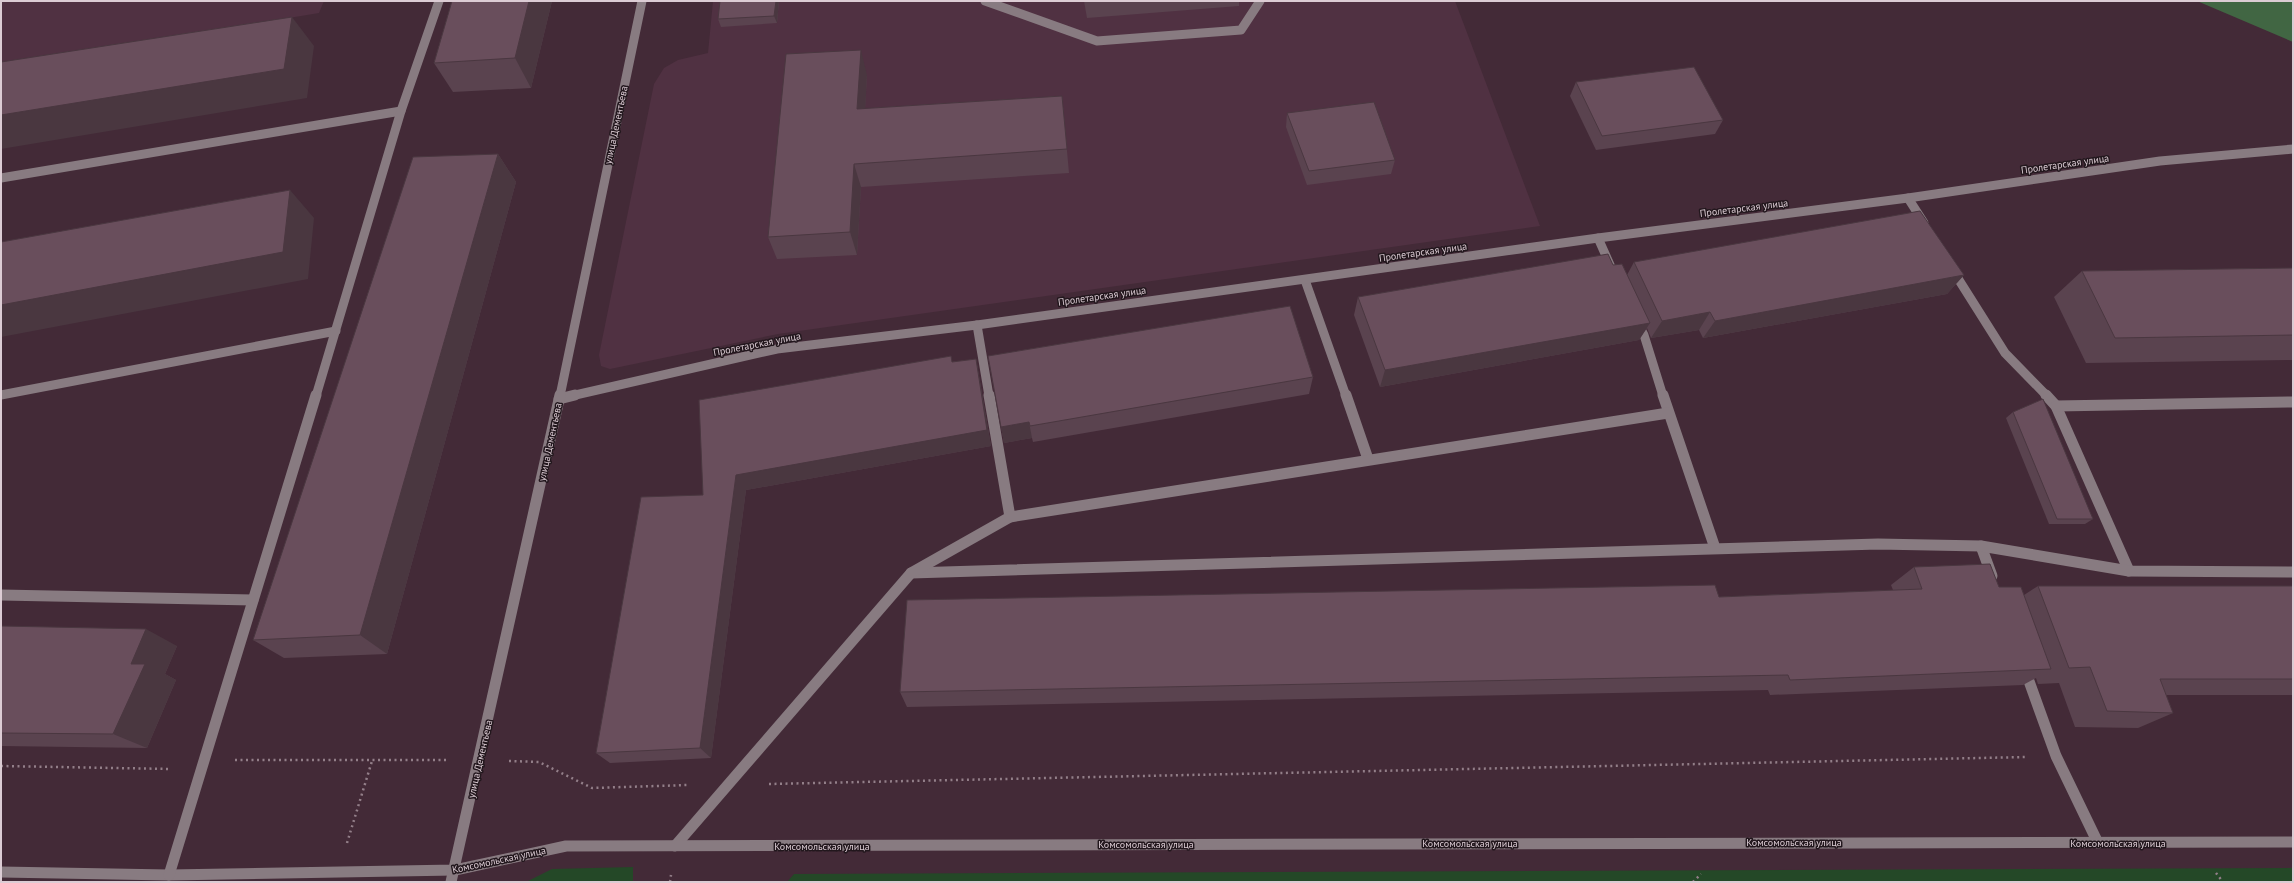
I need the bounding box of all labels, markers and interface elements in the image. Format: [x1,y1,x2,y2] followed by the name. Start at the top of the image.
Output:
[601,85,631,165] street label: улица Дементьева
[2020,151,2110,177] street label: Пролетарская улица
[1699,196,1789,220] street label: Пролетарская улица
[1378,239,1468,265] street label: Пролетарская улица
[1057,283,1147,309] street label: Пролетарская улица
[712,329,802,359] street label: Пролетарская улица
[535,402,565,482] street label: улица Дементьева
[465,719,495,799] street label: улица Дементьева
[1746,836,1842,849] street label: Комсомольская улица
[1422,837,1518,850] street label: Комсомольская улица
[2070,837,2166,850] street label: Комсомольская улица
[1098,838,1194,851] street label: Комсомольская улица
[774,840,870,853] street label: Комсомольская улица
[451,844,547,876] street label: Комсомольская улица

